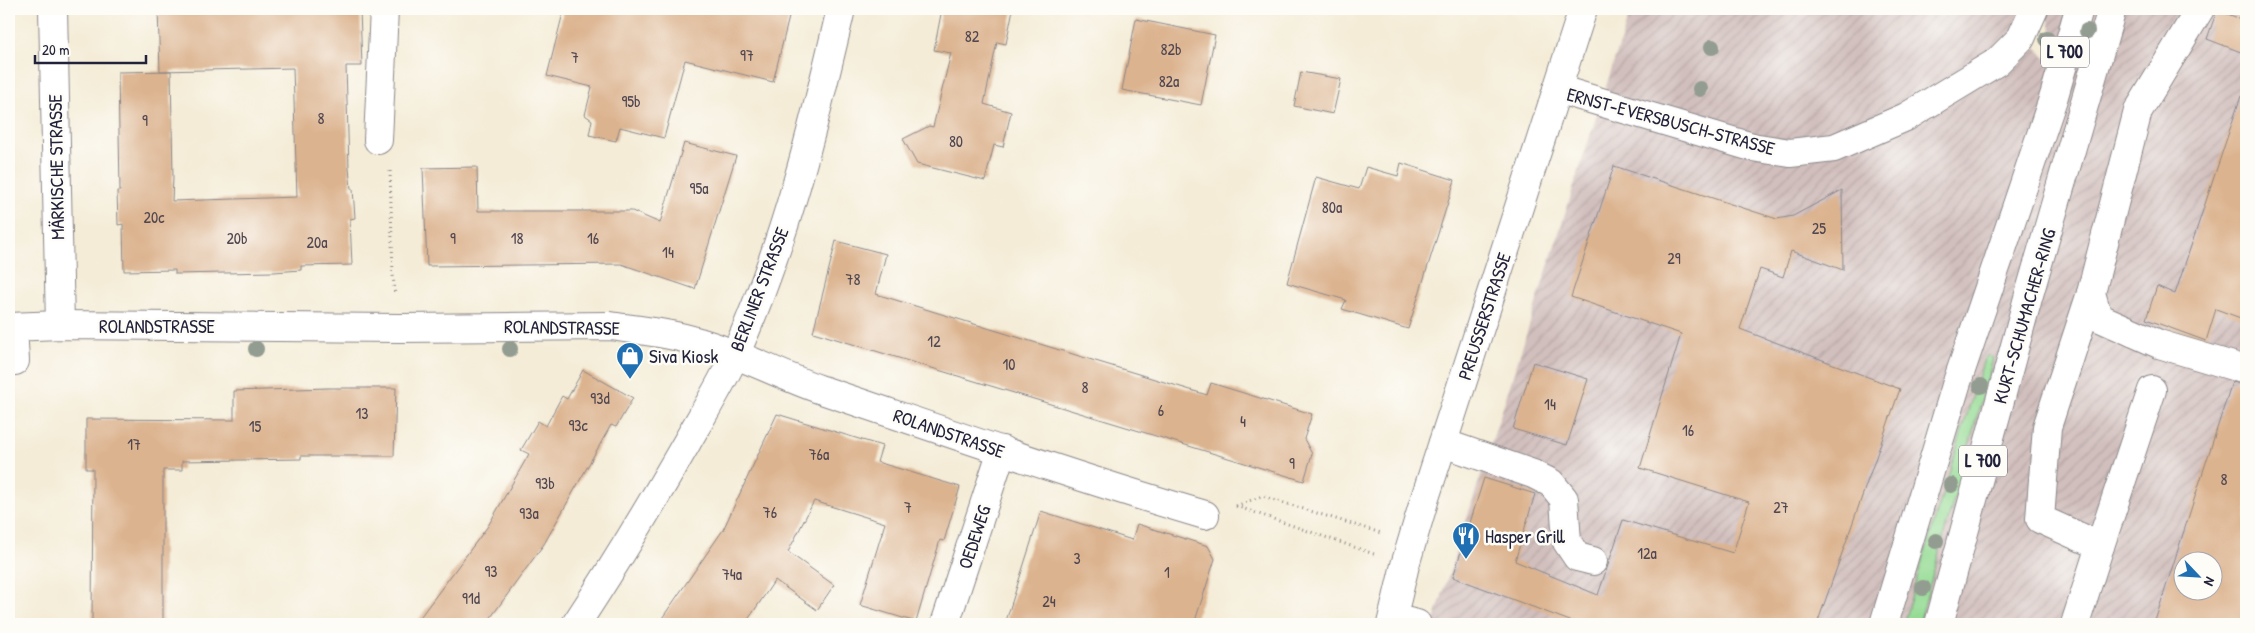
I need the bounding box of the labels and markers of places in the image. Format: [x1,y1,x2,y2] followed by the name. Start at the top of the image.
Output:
[615,341,645,380] shop icon: Siva Kiosk
[649,343,719,369] place label: Siva Kiosk
[1451,521,1481,560] restaurant icon: Hasper Grill
[1485,523,1566,549] place label: Hasper Grill

